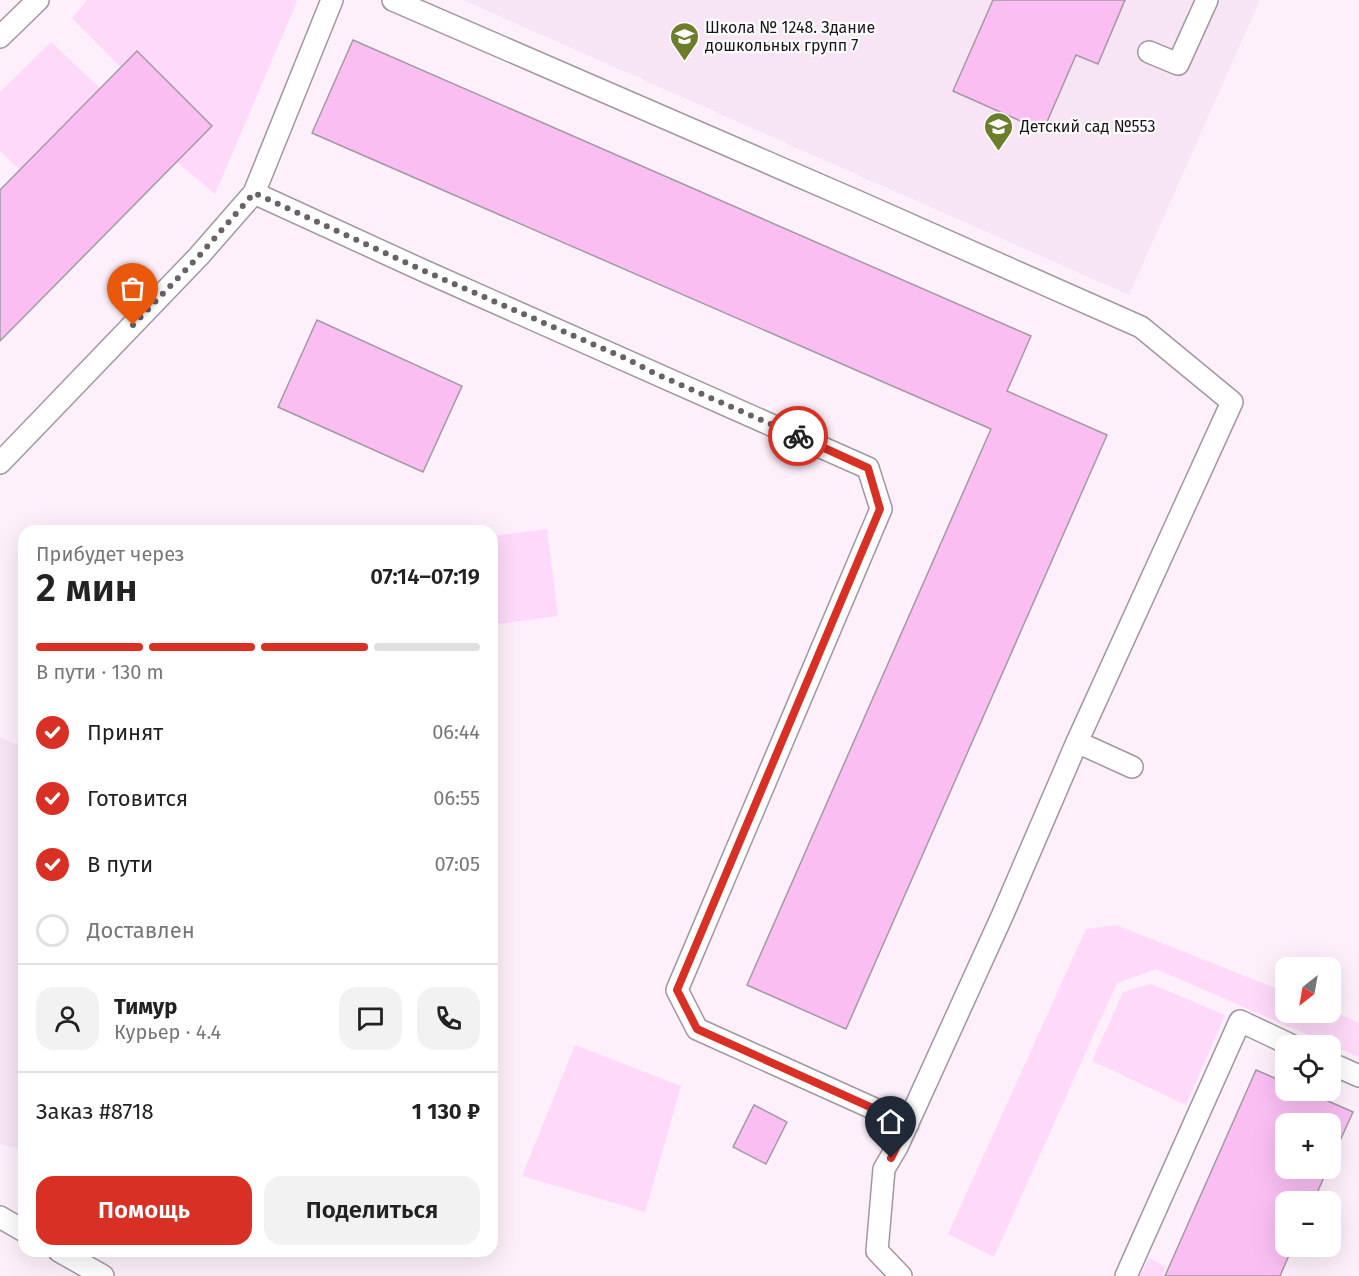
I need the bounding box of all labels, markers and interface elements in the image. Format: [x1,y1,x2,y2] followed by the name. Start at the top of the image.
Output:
[705,18,875,55] place label: Школа № 1248. Здание дошкольных групп 7
[668,20,700,62] school or university icon: Школа № 1248. Здание дошкольных групп 7
[983,110,1015,152] school or university icon: Детский сад №553
[1019,117,1155,136] place label: Детский сад №553
[107,263,158,325] pin
[116,272,149,305] icon: bag
[768,406,828,466] courier
[782,420,815,453] icon: bike
[36,542,185,566] text: Прибудет через
[370,563,480,590] text: 07:14–07:19
[36,565,138,611] text: 2 мин
[36,660,164,684] text: В пути · 130 m
[36,716,69,749] icon: check
[87,719,163,746] text: Принят
[432,720,480,744] text: 06:44
[36,782,69,815] icon: check
[87,785,188,812] text: Готовится
[433,786,480,810] text: 06:55
[36,848,69,881] icon: check
[87,851,153,878] text: В пути
[434,852,480,876] text: 07:05
[87,917,195,944] text: Доставлен
[1275,957,1341,1023] north arrow
[1275,957,1341,1257] map controls
[36,987,99,1050] button: person
[339,987,402,1050] button: chat
[417,987,480,1050] button: phone
[114,993,177,1020] text: Тимур
[114,1020,221,1044] text: Курьер · 4.4
[1275,1035,1341,1101] button: locate
[865,1096,916,1158] pin
[36,1098,154,1125] text: Заказ #8718
[412,1098,480,1125] text: 1 130 ₽
[874,1105,907,1138] icon: home
[1275,1113,1341,1179] button: +
[36,1176,252,1245] button: Помощь
[264,1176,480,1245] button: Поделиться
[1275,1191,1341,1257] button: −

